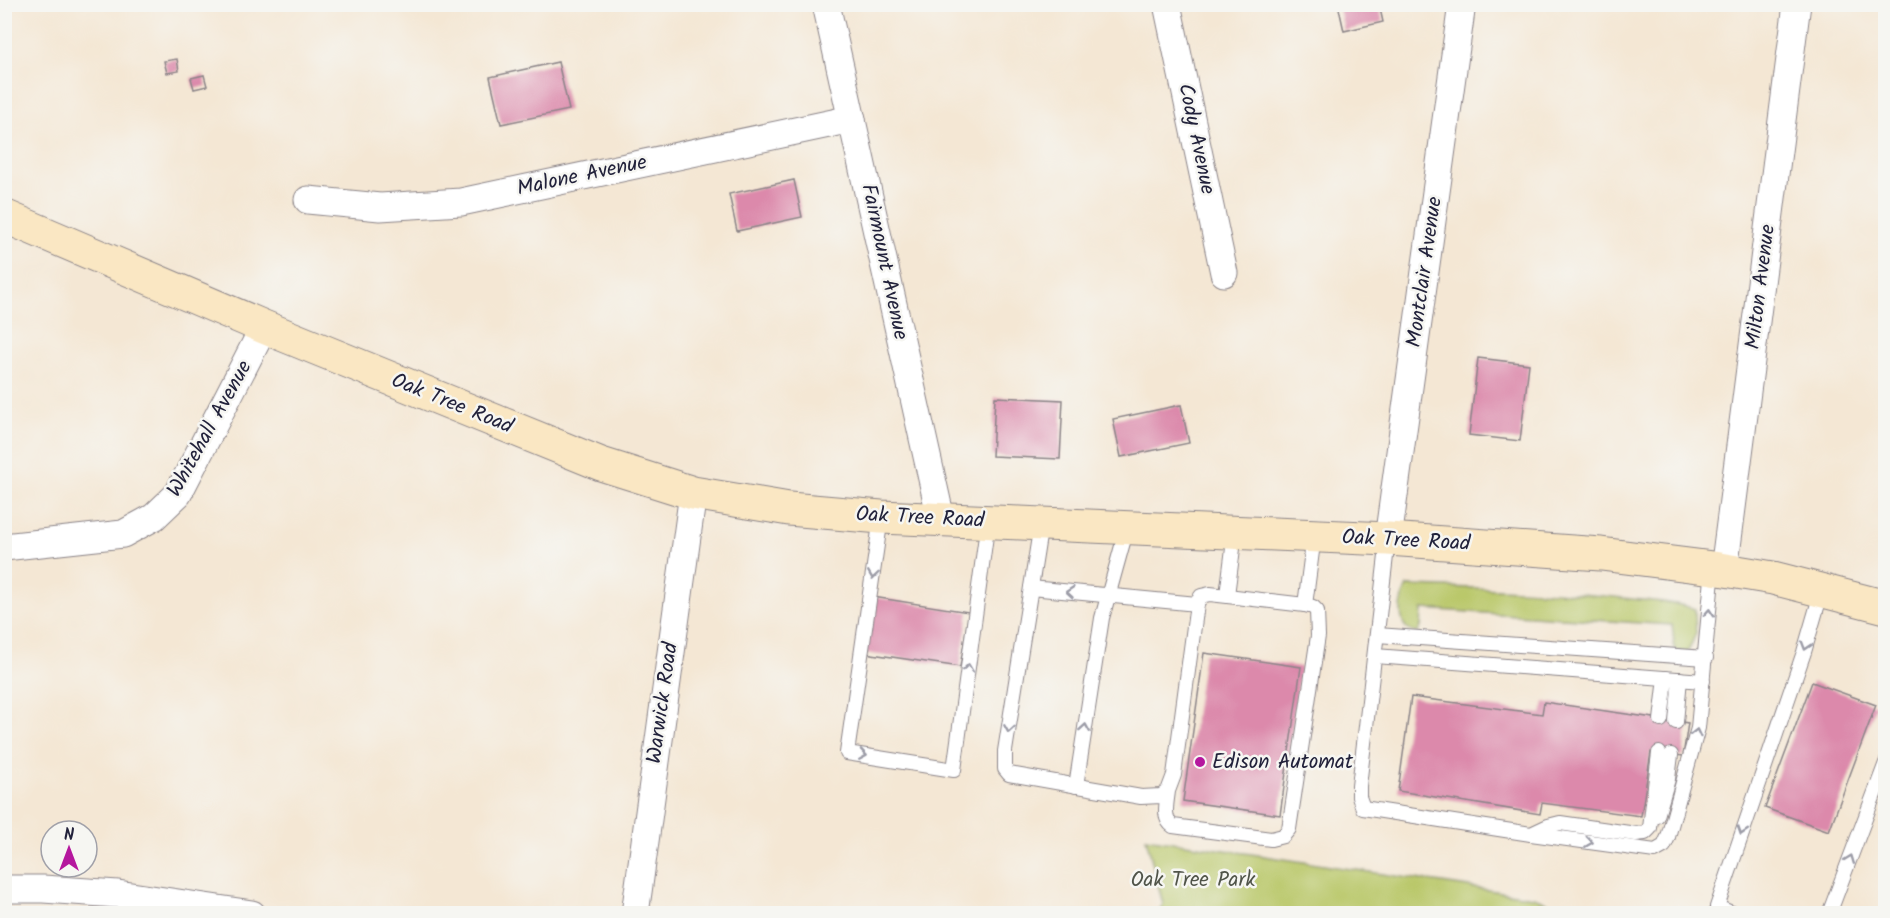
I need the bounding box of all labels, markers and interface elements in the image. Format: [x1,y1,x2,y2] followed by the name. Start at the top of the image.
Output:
[1168,80,1224,198] street label: Cody Avenue
[514,146,651,206] street label: Malone Avenue
[851,181,917,344] street label: Fairmount Avenue
[1398,194,1452,350] street label: Montclair Avenue
[1737,222,1785,351] street label: Milton Avenue
[159,354,262,503] street label: Whitehall Avenue
[386,365,518,444] street label: Oak Tree Road
[855,498,986,538] street label: Oak Tree Road
[1341,521,1472,561] street label: Oak Tree Road
[867,571,879,580] one-way arrow
[1065,585,1074,598] one-way arrow
[1702,608,1715,618] one-way arrow
[638,640,688,766] street label: Warwick Road
[1800,640,1813,651] one-way arrow
[962,664,974,673] one-way arrow
[1003,724,1015,734] one-way arrow
[1078,724,1090,733] one-way arrow
[1689,728,1702,738] one-way arrow
[1212,746,1354,779] place label: Edison Automat
[858,749,867,761] one-way arrow
[1193,755,1207,769] marker: Edison Automat
[39,819,99,879] north arrow
[64,823,74,848] text: N
[1737,825,1750,836] one-way arrow
[1584,836,1593,848] one-way arrow
[1843,854,1855,865] one-way arrow
[1131,864,1255,897] park label: Oak Tree Park

